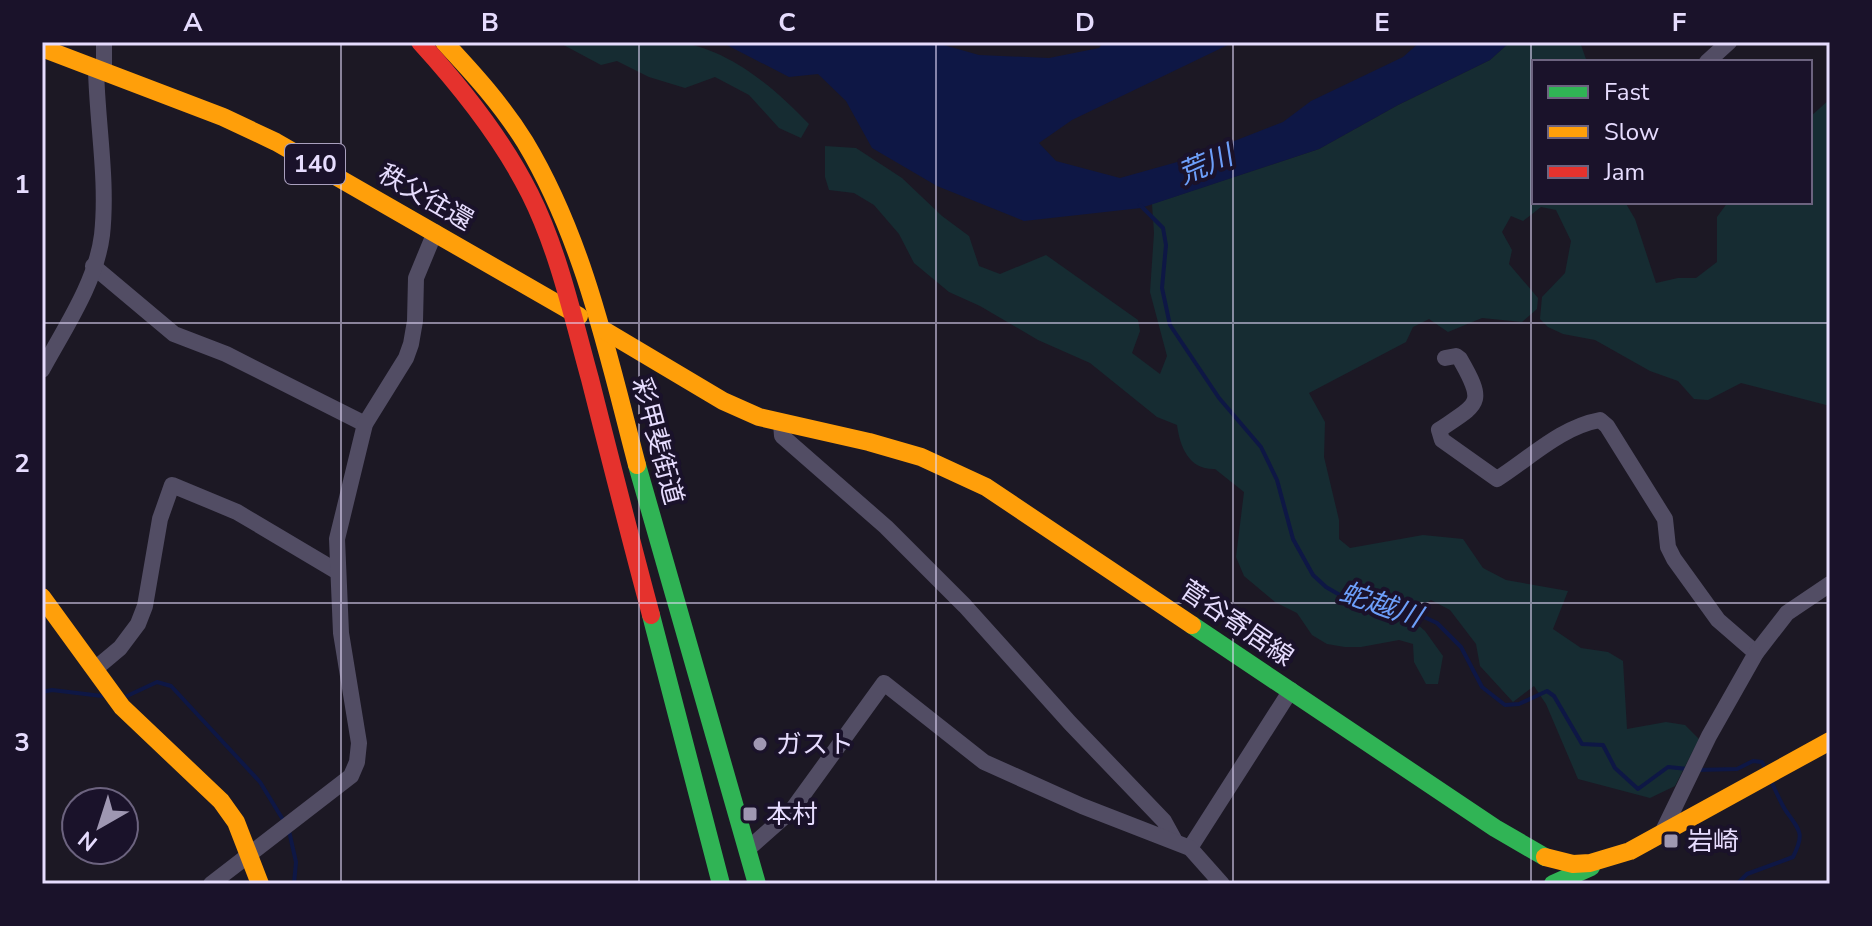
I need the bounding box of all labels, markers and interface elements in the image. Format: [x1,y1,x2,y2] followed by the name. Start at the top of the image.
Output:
[183,5,203,40] text: A
[481,5,499,40] text: B
[778,5,796,40] text: C
[1075,5,1095,40] text: D
[1374,5,1390,40] text: E
[1672,5,1686,40] text: F
[1532,60,1812,204] legend
[1604,76,1650,108] text: Fast
[1604,116,1659,148] text: Slow
[1172,135,1241,193] water label: 荒川
[285,144,345,184] road number: 140
[372,156,480,239] street label: 秩父往還
[1603,156,1645,188] text: Jam
[14,167,30,202] text: 1
[624,374,691,508] street label: 彩甲斐街道
[14,446,30,481] text: 2
[1173,573,1300,674] street label: 菅谷寄居線
[1335,573,1429,638] water label: 蛇越川
[14,725,30,760] text: 3
[776,727,854,762] place label: ガスト
[751,735,769,753] marker: ガスト
[60,786,140,866] north arrow
[766,797,818,832] place label: 本村
[741,805,759,823] marker: 本村
[72,824,104,858] text: N
[1687,824,1739,859] place label: 岩崎
[1662,832,1680,850] marker: 岩崎

